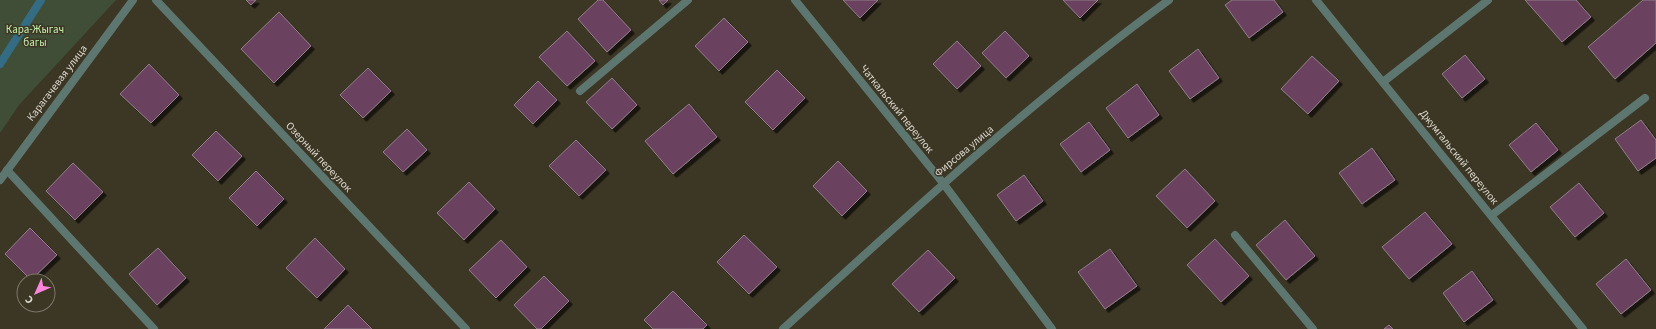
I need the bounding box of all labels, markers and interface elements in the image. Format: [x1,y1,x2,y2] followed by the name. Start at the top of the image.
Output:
[6,22,64,50] park label: Кара-Жыгач багы
[23,42,91,124] street label: Карагачевая улица
[857,62,938,157] street label: Чаткальский переулок
[1416,106,1502,208] street label: Джумгальский переулок
[282,119,356,196] street label: Озерный переулок
[931,122,997,180] street label: Фирсова улица
[16,273,56,313] north arrow
[21,292,37,307] text: С

